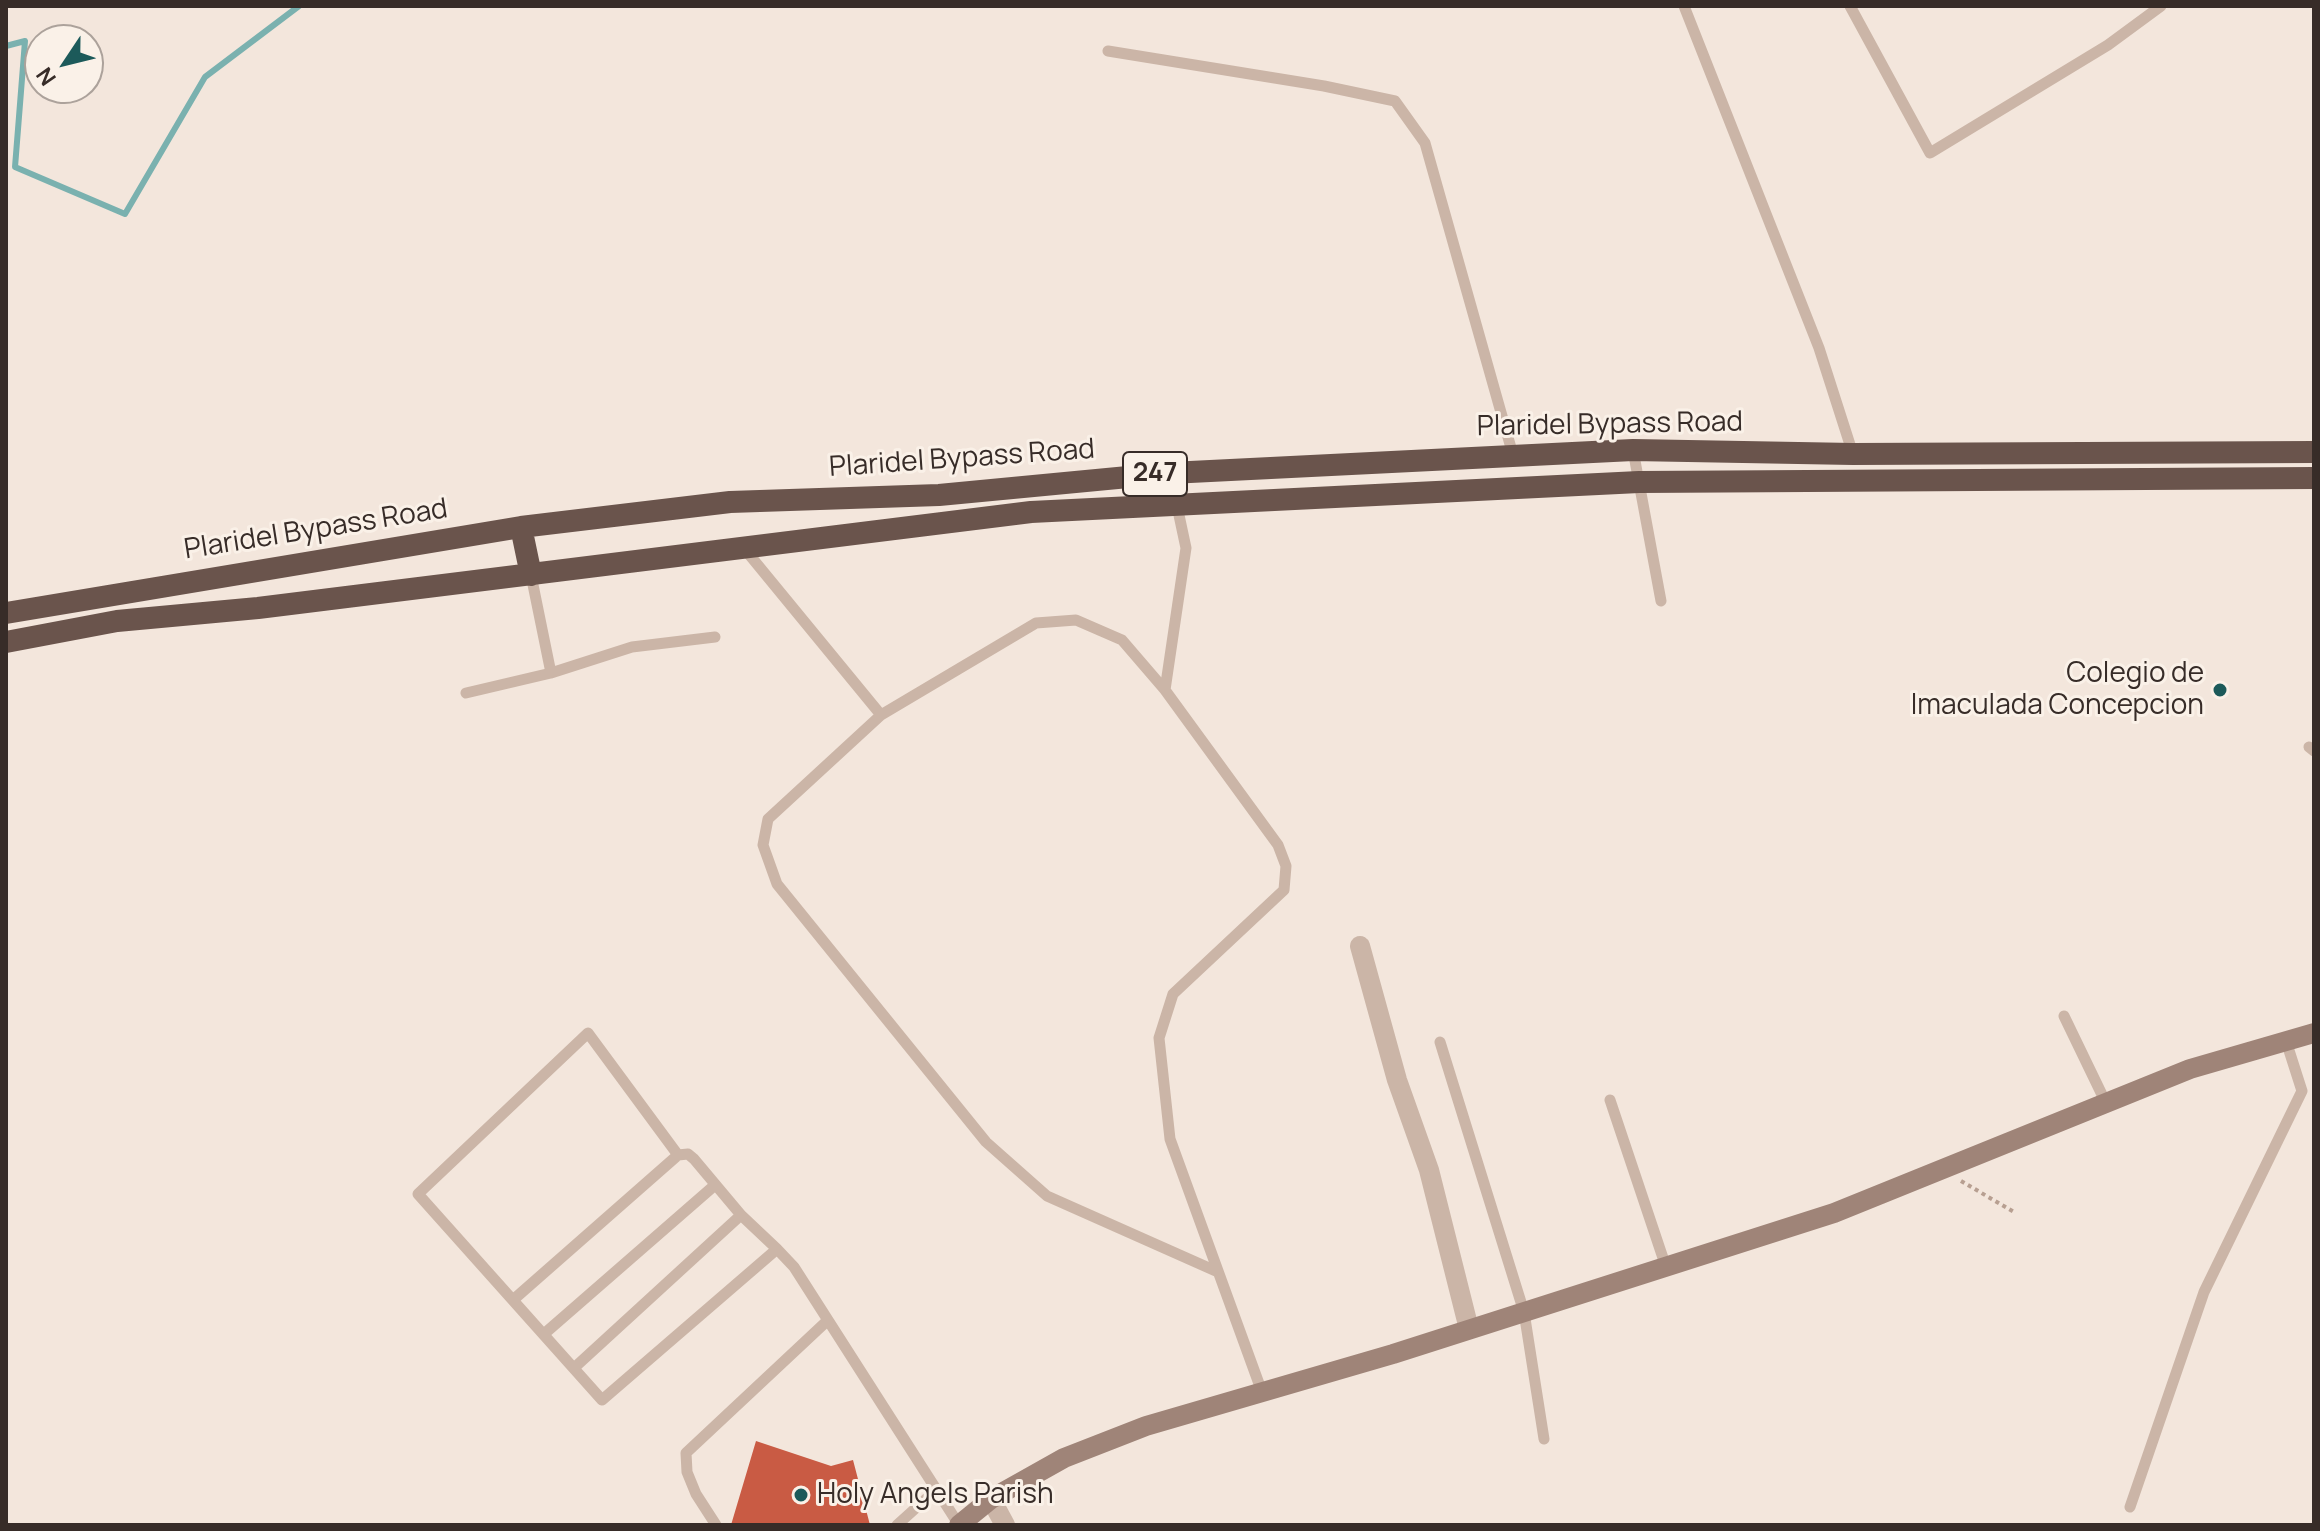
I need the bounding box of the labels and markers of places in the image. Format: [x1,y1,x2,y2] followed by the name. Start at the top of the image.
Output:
[1911,657,2204,723] place label: Colegio de Imaculada Concepcion
[2211,681,2229,699] marker: Colegio de Imaculada Concepcion
[817,1478,1054,1512] place label: Holy Angels Parish
[792,1486,810,1504] marker: Holy Angels Parish

